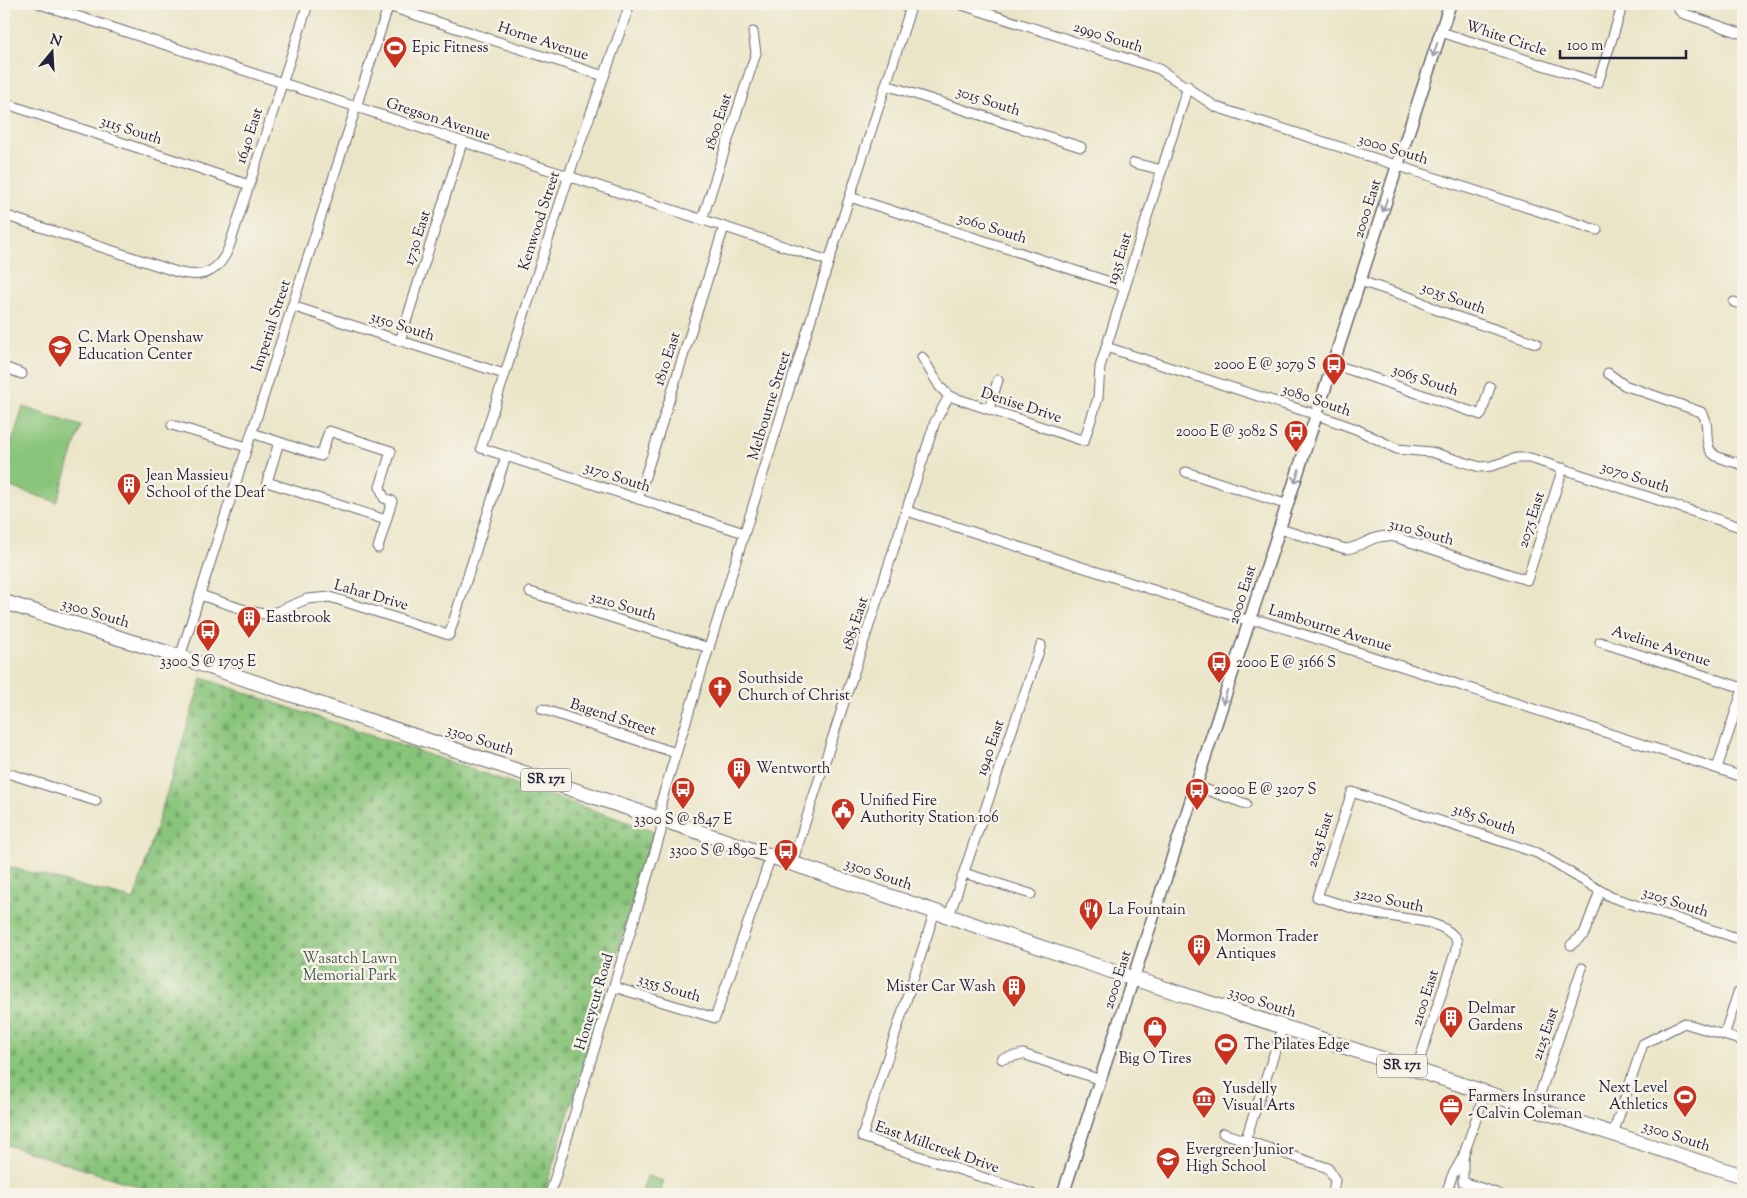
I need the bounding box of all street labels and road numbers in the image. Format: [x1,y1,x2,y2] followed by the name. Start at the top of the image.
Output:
[1463,16,1549,62] street label: White Circle
[495,17,591,67] street label: Horne Avenue
[1070,17,1146,59] street label: 2990 South
[953,82,1023,122] street label: 3015 South
[700,91,738,153] street label: 1800 East
[383,93,493,147] street label: Gregson Avenue
[231,105,269,167] street label: 1640 East
[97,111,165,151] street label: 3115 South
[1355,129,1431,171] street label: 3000 South
[514,169,566,273] street label: Kenwood Street
[1349,177,1387,241] street label: 2000 East
[399,208,437,268] street label: 1730 East
[954,208,1030,250] street label: 3060 South
[1102,230,1138,288] street label: 1935 East
[247,277,297,375] street label: Imperial Street
[1417,278,1489,321] street label: 3035 South
[367,307,437,347] street label: 3150 South
[649,329,687,389] street label: 1810 East
[743,349,797,463] street label: Melbourne Street
[1389,360,1461,402] street label: 3065 South
[1278,379,1354,423] street label: 3080 South
[978,383,1064,429] street label: Denise Drive
[581,457,653,499] street label: 3170 South
[1598,457,1673,499] street label: 3070 South
[1513,489,1551,551] street label: 2075 East
[1386,514,1456,552] street label: 3110 South
[1224,563,1262,627] street label: 2000 East
[331,575,411,617] street label: Lahar Drive
[587,587,659,627] street label: 3210 South
[58,594,132,634] street label: 3300 South
[837,594,875,654] street label: 1885 East
[1266,600,1394,658] street label: Lambourne Avenue
[1609,621,1713,673] street label: Aveline Avenue
[567,694,659,742] street label: Bagend Street
[972,717,1010,779] street label: 1940 East
[443,720,517,762] street label: 3300 South
[521,768,571,792] road number: SR 171
[1449,799,1519,841] street label: 3185 South
[1302,810,1340,870] street label: 2045 East
[841,854,915,897] street label: 3300 South
[1639,882,1711,924] street label: 3205 South
[1352,883,1426,919] street label: 3220 South
[1099,948,1137,1012] street label: 2000 East
[570,951,620,1053] street label: Honeycut Road
[1407,967,1445,1029] street label: 2100 East
[635,969,704,1009] street label: 3355 South
[1225,982,1299,1024] street label: 3300 South
[1527,1005,1565,1063] street label: 2125 East
[1377,1054,1427,1078] road number: SR 171
[1639,1116,1713,1158] street label: 3300 South
[872,1117,1002,1179] street label: East Millcreek Drive

